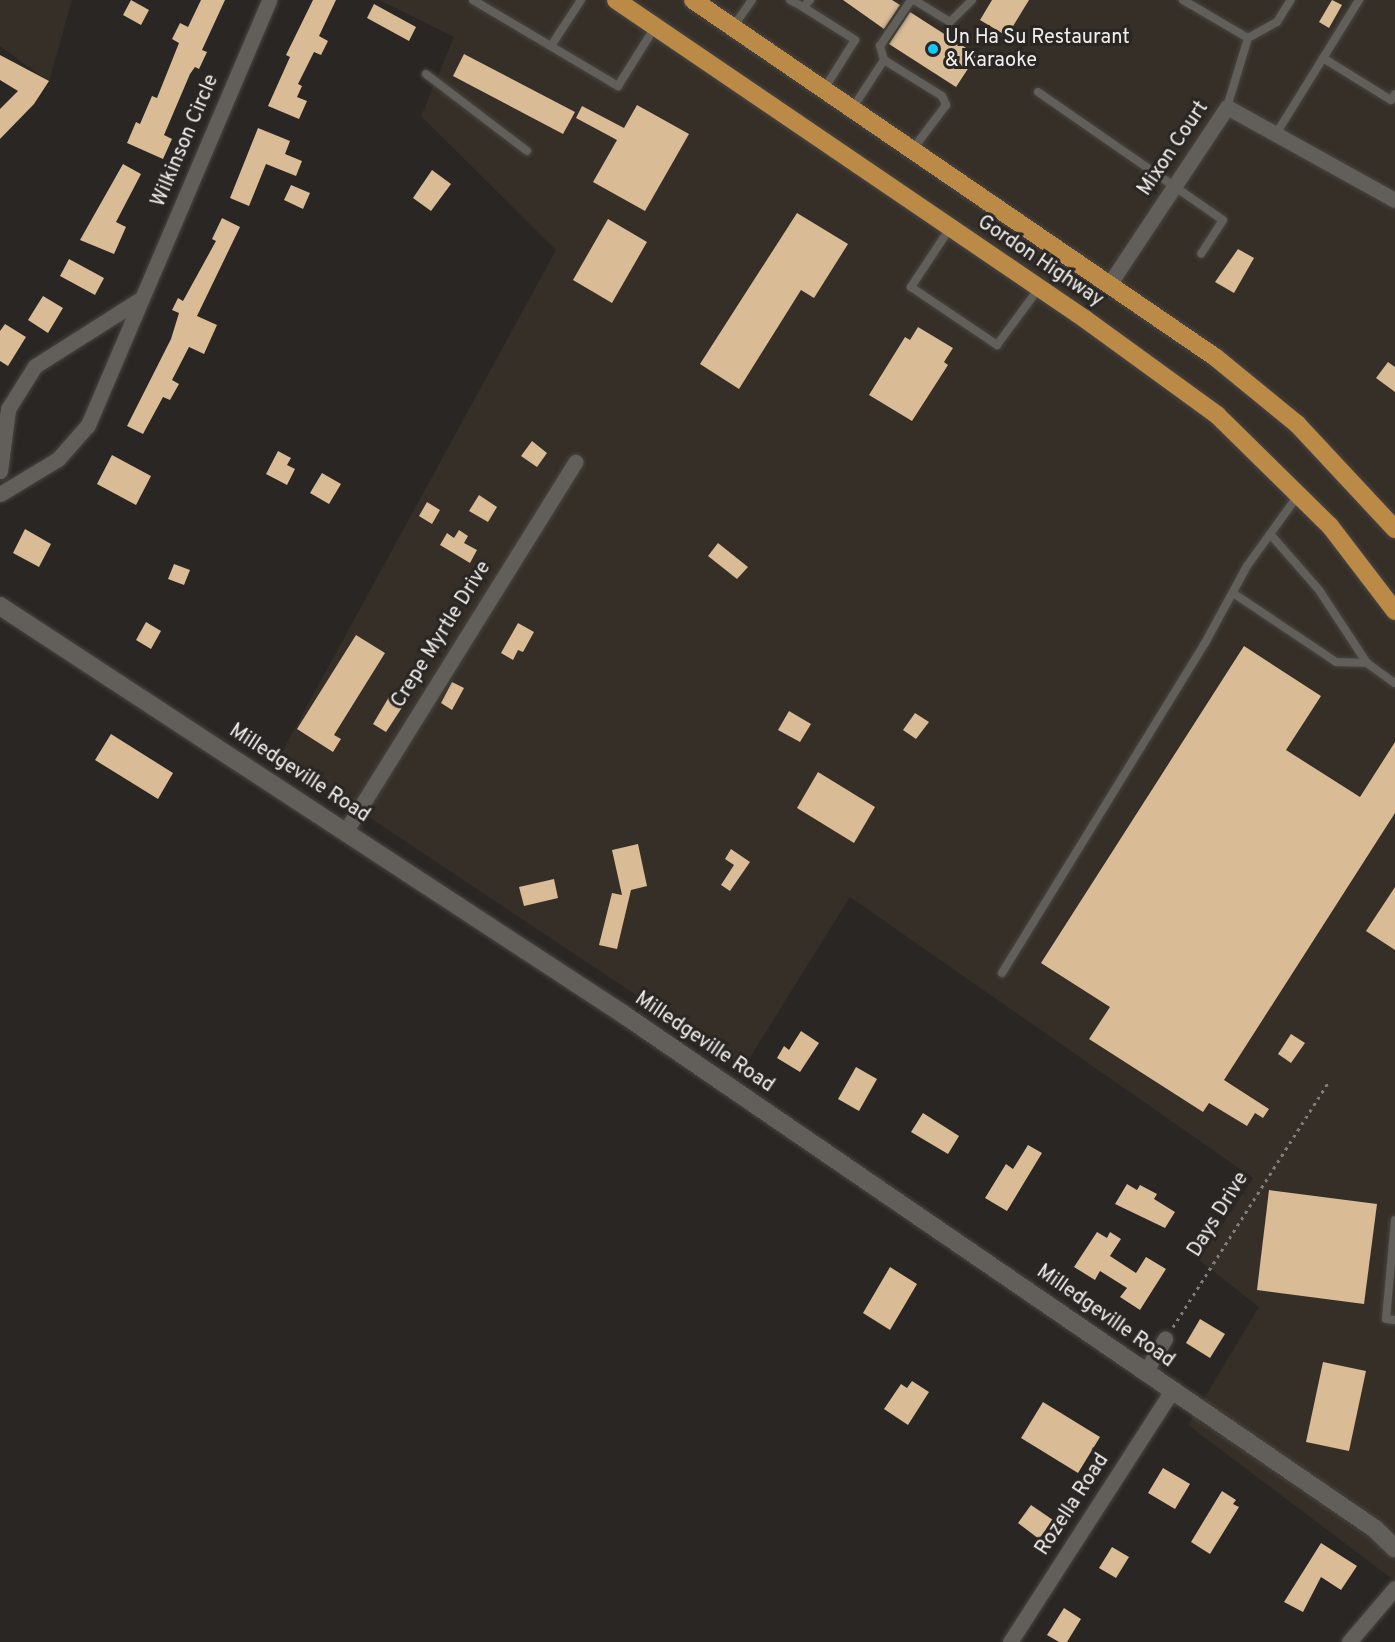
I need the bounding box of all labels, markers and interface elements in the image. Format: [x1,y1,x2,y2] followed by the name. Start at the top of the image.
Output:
[945,26,1130,73] place label: Un Ha Su Restaurant & Karaoke
[926,42,940,56] marker: Un Ha Su Restaurant & Karaoke
[147,71,225,211] street label: Wilkinson Circle
[1134,97,1214,201] street label: Mixon Court
[972,211,1108,313] street label: Gordon Highway
[387,557,497,713] street label: Crepe Myrtle Drive
[224,720,374,828] street label: Milledgeville Road
[630,987,778,1099] street label: Milledgeville Road
[1184,1168,1254,1262] street label: Days Drive
[1031,1260,1179,1374] street label: Milledgeville Road
[1031,1450,1115,1560] street label: Rozella Road

